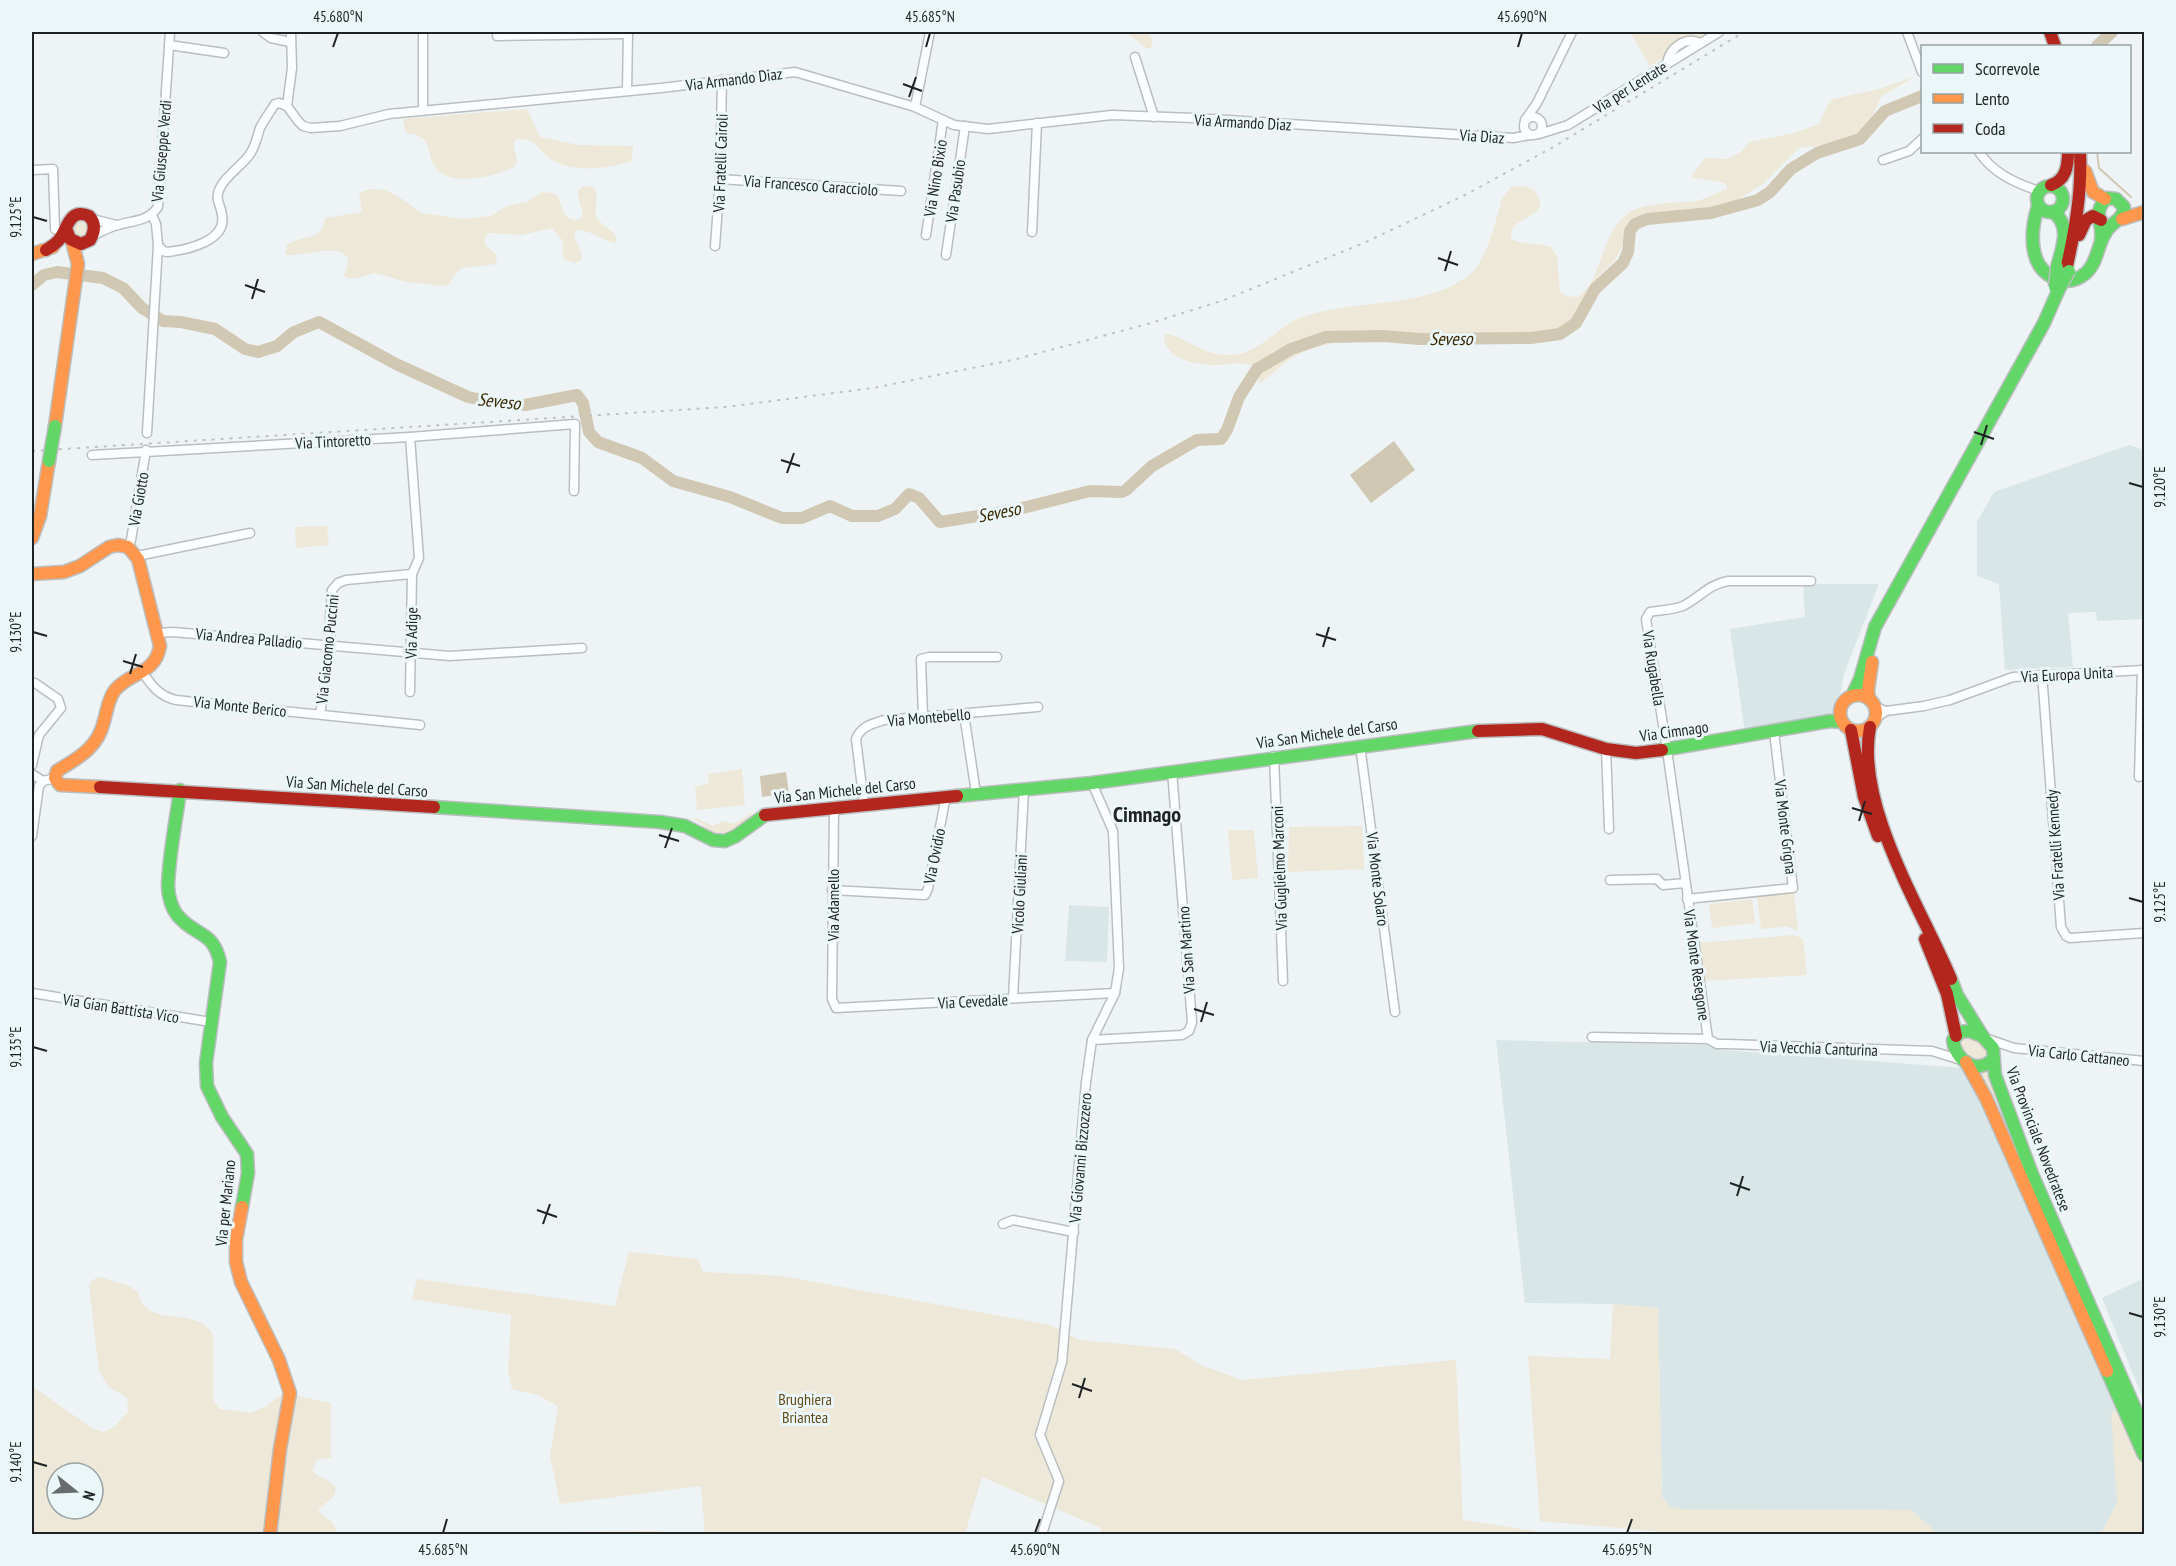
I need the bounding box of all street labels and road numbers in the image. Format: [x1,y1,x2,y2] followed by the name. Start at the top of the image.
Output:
[1589,56,1671,118] street label: Via per Lentate
[684,63,784,95] street label: Via Armando Diaz
[146,99,175,204] street label: Via Giuseppe Verdi
[1193,109,1292,135] street label: Via Armando Diaz
[708,113,732,214] street label: Via Fratelli Cairoli
[1458,124,1505,148] street label: Via Diaz
[919,138,951,219] street label: Via Nino Bixio
[941,158,969,225] street label: Via Pasubio
[742,170,879,200] street label: Via Francesco Caracciolo
[294,429,371,453] street label: Via Tintoretto
[123,470,153,529] street label: Via Giotto
[311,593,343,706] street label: Via Giacomo Puccini
[401,607,421,660] street label: Via Adige
[194,623,303,653] street label: Via Andrea Palladio
[1638,628,1670,707] street label: Via Rugabella
[2019,662,2114,686] street label: Via Europa Unita
[192,691,288,721] street label: Via Monte Berico
[885,703,972,731] street label: Via Montebello
[1254,713,1399,753] street label: Via San Michele del Carso
[1637,716,1710,746] street label: Via Cimnago
[285,771,429,801] street label: Via San Michele del Carso
[772,773,917,807] street label: Via San Michele del Carso
[1770,778,1802,875] street label: Via Monte Grigna
[2041,789,2069,902] street label: Via Fratelli Kennedy
[1267,805,1291,932] street label: Via Guglielmo Marconi
[919,826,949,887] street label: Via Ovidio
[1362,830,1394,927] street label: Via Monte Solaro
[1007,854,1031,935] street label: Vicolo Giuliani
[823,869,843,942] street label: Via Adamello
[1173,906,1199,995] street label: Via San Martino
[1679,907,1715,1022] street label: Via Monte Resegone
[60,989,181,1027] street label: Via Gian Battista Vico
[936,989,1009,1013] street label: Via Cevedale
[1759,1036,1878,1060] street label: Via Vecchia Canturina
[2026,1040,2131,1070] street label: Via Carlo Cattaneo
[2002,1063,2076,1214] street label: Via Provinciale Novedratese
[1064,1092,1096,1225] street label: Via Giovanni Bizzozzero
[210,1159,239,1248] street label: Via per Mariano

